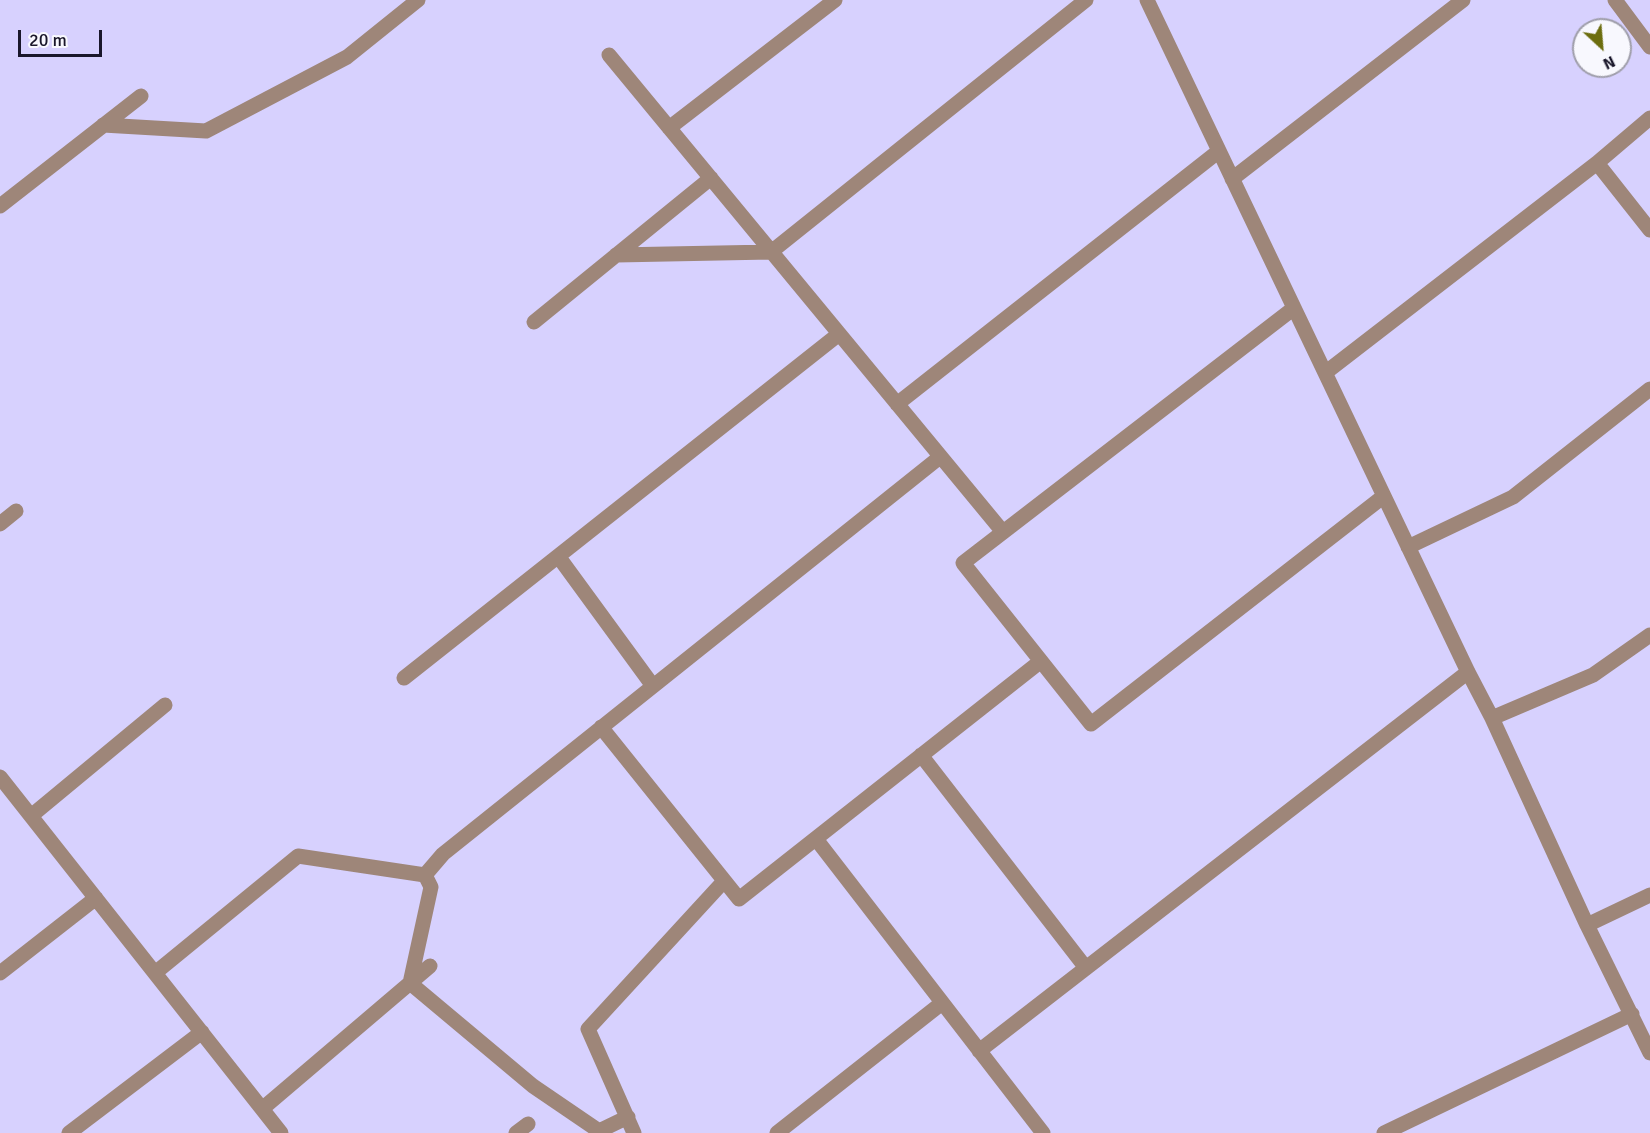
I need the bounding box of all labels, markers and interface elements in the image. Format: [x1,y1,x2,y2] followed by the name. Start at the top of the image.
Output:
[21,18,105,56] scale bar
[1572,18,1632,78] north arrow
[29,29,67,51] text: 20 m
[1600,51,1618,74] text: N

